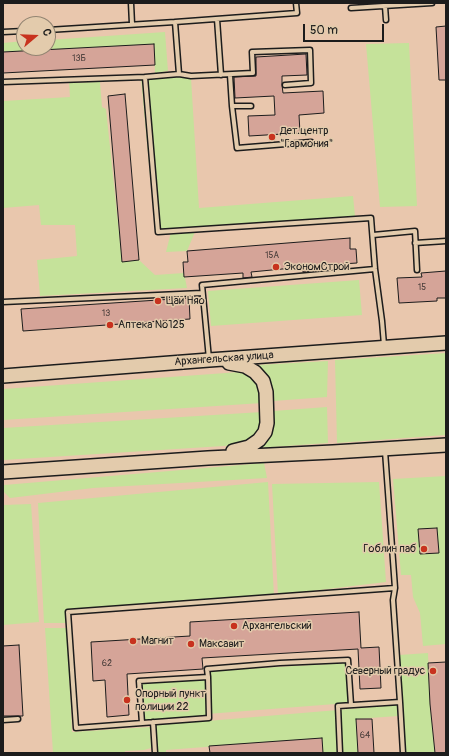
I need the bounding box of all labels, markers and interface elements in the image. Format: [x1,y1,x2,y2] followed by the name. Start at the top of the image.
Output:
[16,16,56,56] north arrow
[305,16,386,42] scale bar
[310,23,338,38] text: 50 m
[40,27,54,38] text: С
[72,54,86,64] house number: 13Б
[280,124,333,150] place label: Дет.центр "Гармония"
[267,132,277,142] marker: Дет.центр "Гармония"
[265,251,279,261] house number: 15А
[284,260,350,274] place label: ЭкономСтрой
[271,262,281,272] marker: ЭкономСтрой
[418,283,426,293] house number: 15
[166,294,205,308] place label: Цай Няо
[153,296,163,306] marker: Цай Няо
[102,309,110,319] house number: 13
[118,318,185,332] place label: Аптека №125
[105,320,115,330] marker: Аптека №125
[174,349,274,369] street label: Архангельская улица
[363,542,416,556] place label: Гоблин паб
[419,544,429,554] marker: Гоблин паб
[242,619,312,633] place label: Архангельский
[229,621,239,631] marker: Архангельский
[141,634,174,648] place label: Магнит
[128,636,138,646] marker: Магнит
[199,637,244,651] place label: Максавит
[186,639,196,649] marker: Максавит
[102,659,112,669] house number: 62
[346,664,425,678] place label: Северный градус
[428,666,438,676] marker: Северный градус
[135,687,206,713] place label: Опорный пункт полиции 22
[122,695,132,705] marker: Опорный пункт полиции 22
[360,731,370,741] house number: 64

